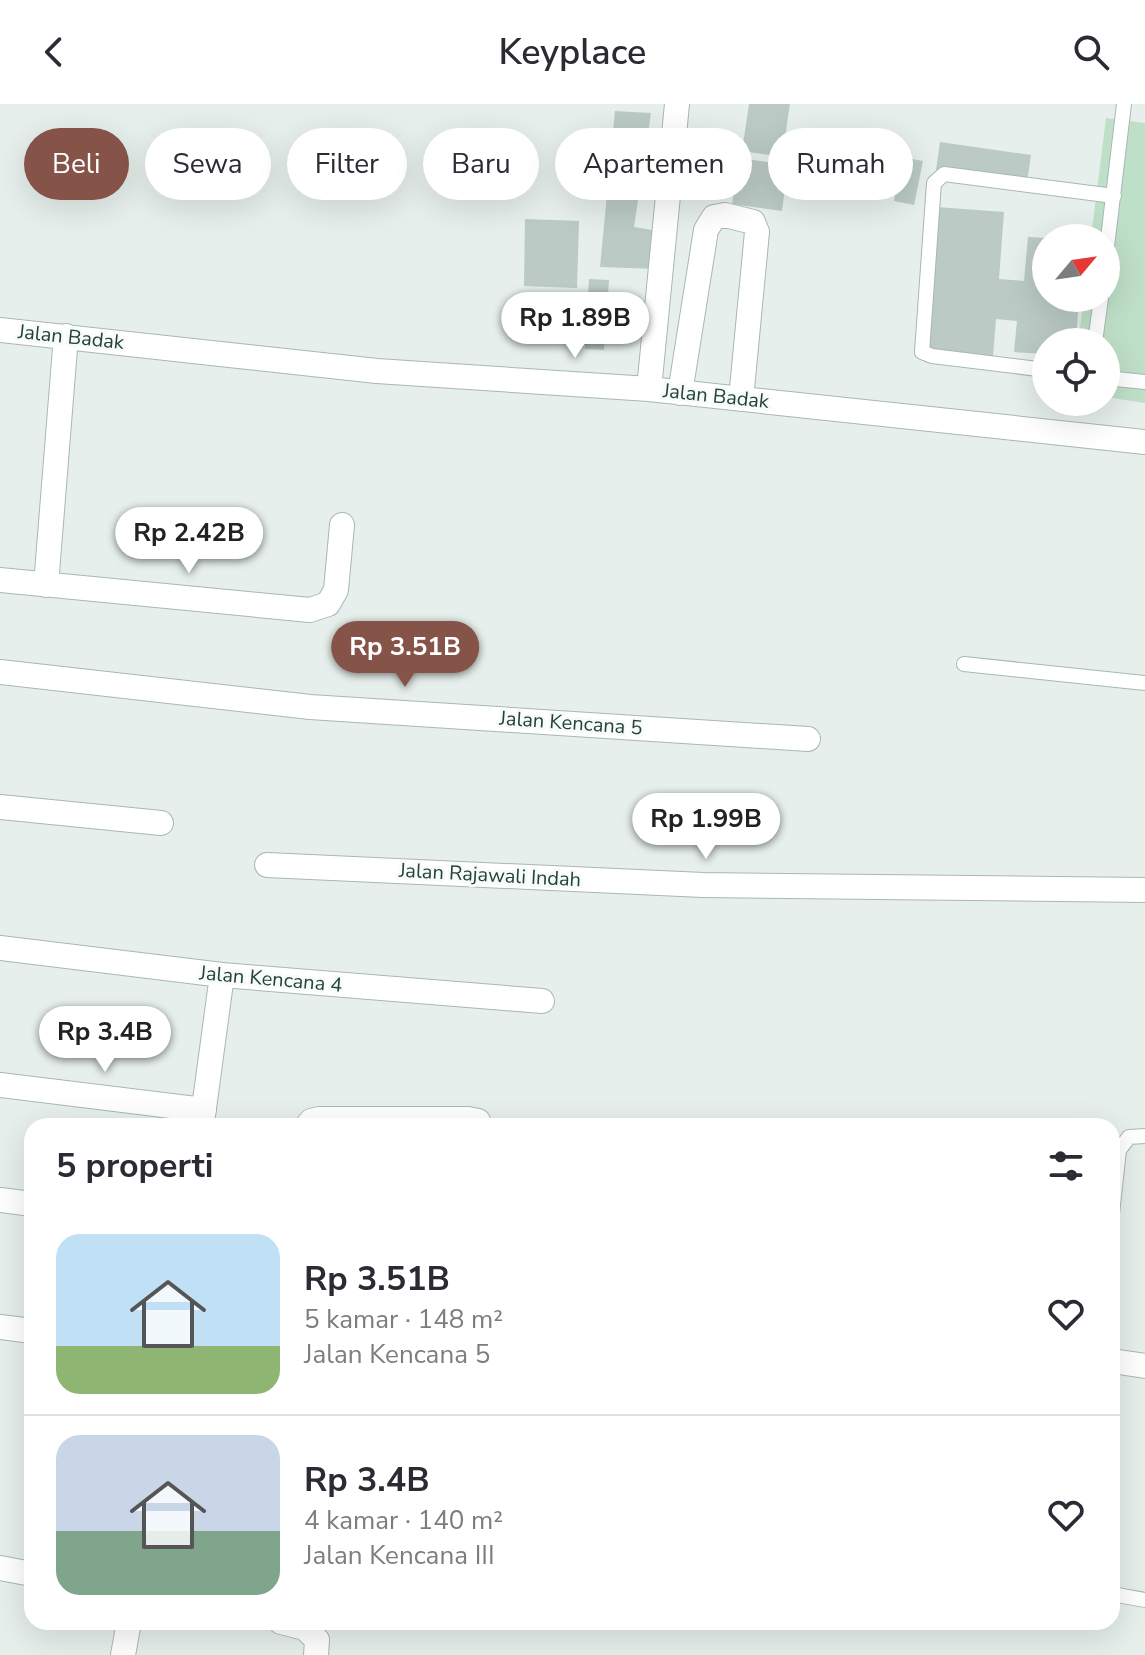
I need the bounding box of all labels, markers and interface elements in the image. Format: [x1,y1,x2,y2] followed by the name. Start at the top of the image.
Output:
[499,28,646,77] text: Keyplace
[32,30,76,74] icon: back
[1069,30,1113,74] icon: search
[24,128,129,200] chip: Beli
[145,128,271,200] chip: Sewa
[287,128,407,200] chip: Filter
[423,128,539,200] chip: Baru
[555,128,752,200] chip: Apartemen
[768,128,913,200] chip: Rumah
[1032,224,1120,312] north arrow
[1032,224,1120,416] map controls
[492,292,658,360] pin: Rp 1.89B
[519,300,631,335] text: Rp 1.89B
[16,318,126,356] street label: Jalan Badak
[1032,328,1120,416] button: locate
[661,377,771,415] street label: Jalan Badak
[106,507,272,575] pin: Rp 2.42B
[133,515,245,550] text: Rp 2.42B
[322,621,488,689] pin: Rp 3.51B
[349,629,461,664] text: Rp 3.51B
[498,704,643,741] street label: Jalan Kencana 5
[623,793,789,861] pin: Rp 1.99B
[650,801,762,836] text: Rp 1.99B
[397,857,582,893] street label: Jalan Rajawali Indah
[197,959,344,999] street label: Jalan Kencana 4
[31,1006,179,1074] pin: Rp 3.4B
[57,1014,153,1049] text: Rp 3.4B
[56,1143,213,1189] text: 5 properti
[1044,1144,1088,1188] icon: filters
[304,1256,450,1302] text: Rp 3.51B
[120,1266,216,1362] icon: home
[1044,1292,1088,1336] icon: heart
[304,1302,503,1337] text: 5 kamar · 148 m²
[304,1337,490,1372] text: Jalan Kencana 5
[304,1457,430,1503] text: Rp 3.4B
[120,1467,216,1563] icon: home
[1044,1493,1088,1537] icon: heart
[304,1503,503,1538] text: 4 kamar · 140 m²
[304,1538,495,1573] text: Jalan Kencana III

